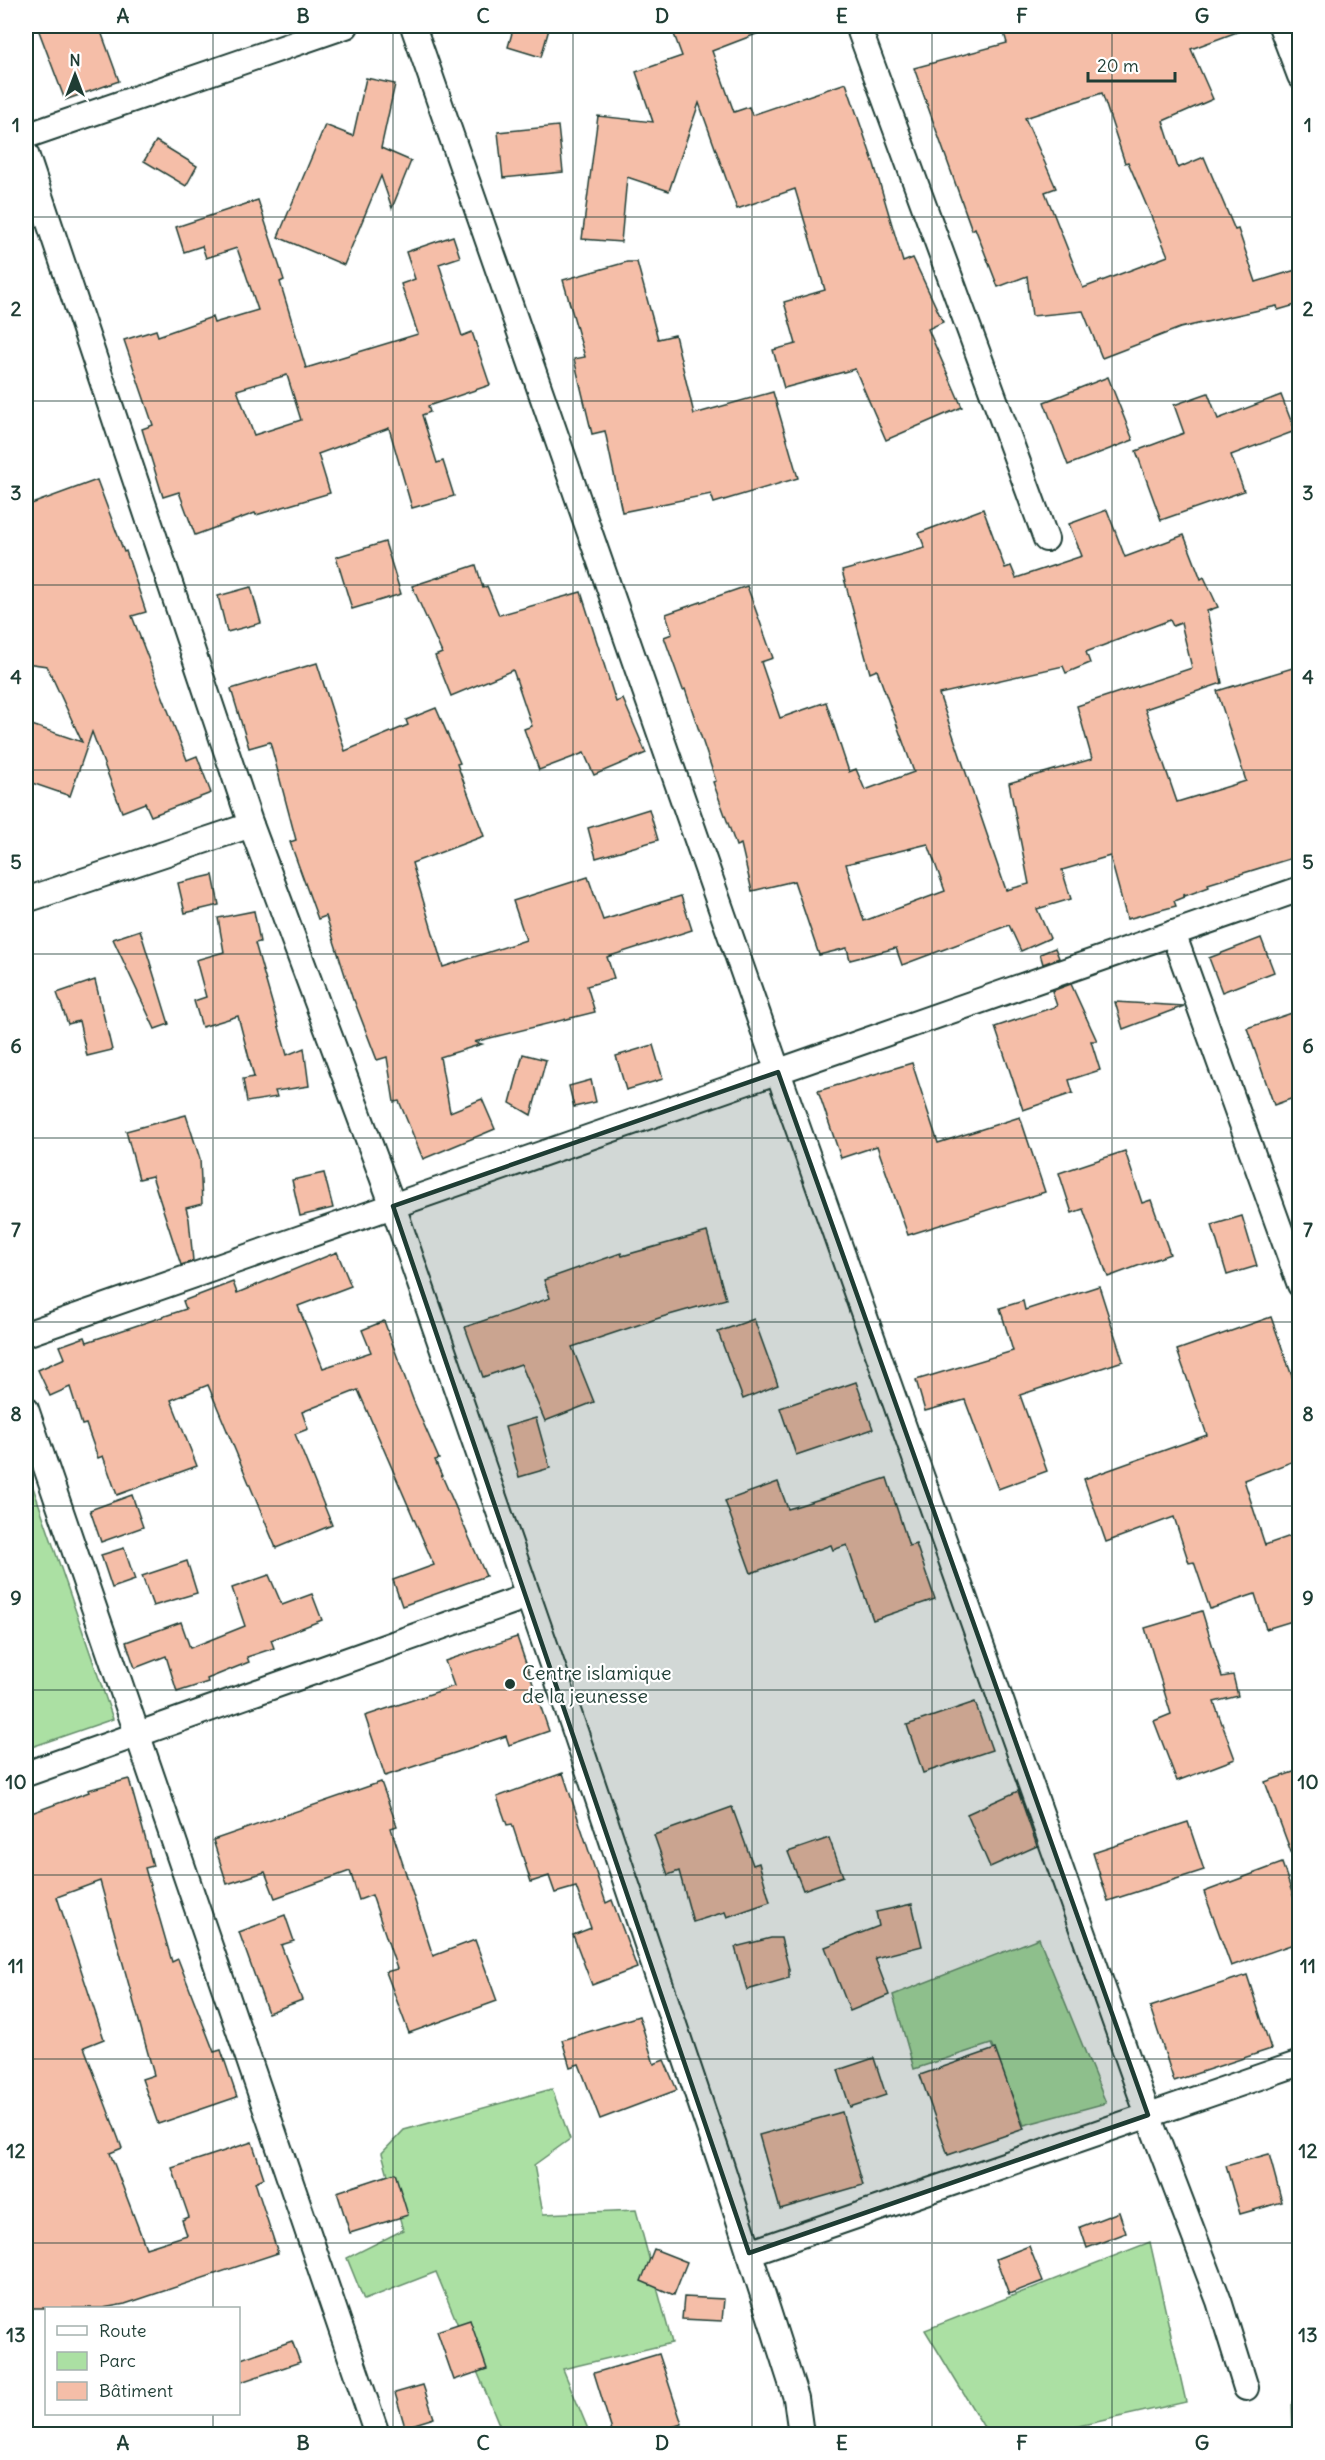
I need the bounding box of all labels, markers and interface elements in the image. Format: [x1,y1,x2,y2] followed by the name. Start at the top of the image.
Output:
[117,3,130,28] text: A
[296,3,310,28] text: B
[476,3,490,28] text: C
[655,3,669,28] text: D
[836,3,848,28] text: E
[1016,3,1028,28] text: F
[1195,3,1209,28] text: G
[45,45,105,105] north arrow
[1088,45,1175,83] scale bar
[69,50,81,70] text: N
[1097,54,1139,77] text: 20 m
[12,112,20,137] text: 1
[1304,112,1312,137] text: 1
[11,296,22,321] text: 2
[1303,296,1314,321] text: 2
[10,480,22,505] text: 3
[1302,480,1314,505] text: 3
[10,664,22,689] text: 4
[1302,664,1314,689] text: 4
[10,849,22,874] text: 5
[1302,849,1314,874] text: 5
[10,1033,22,1058] text: 6
[1302,1033,1314,1058] text: 6
[11,1217,21,1242] text: 7
[1303,1217,1313,1242] text: 7
[10,1401,22,1426] text: 8
[1302,1401,1314,1426] text: 8
[10,1585,22,1610] text: 9
[1302,1585,1314,1610] text: 9
[522,1660,672,1708] place label: Centre islamique de la jeunesse
[503,1677,517,1691] marker: Centre islamique de la jeunesse
[5,1769,27,1794] text: 10
[1297,1769,1319,1794] text: 10
[8,1953,24,1978] text: 11
[1300,1953,1316,1978] text: 11
[7,2138,25,2163] text: 12
[1299,2138,1317,2163] text: 12
[45,2307,240,2415] legend
[99,2319,147,2342] text: Route
[6,2322,26,2347] text: 13
[1298,2322,1318,2347] text: 13
[99,2349,136,2372] text: Parc
[99,2379,173,2402] text: Bâtiment
[117,2430,130,2455] text: A
[296,2430,310,2455] text: B
[476,2430,490,2455] text: C
[655,2430,669,2455] text: D
[836,2430,848,2455] text: E
[1016,2430,1028,2455] text: F
[1195,2430,1209,2455] text: G

